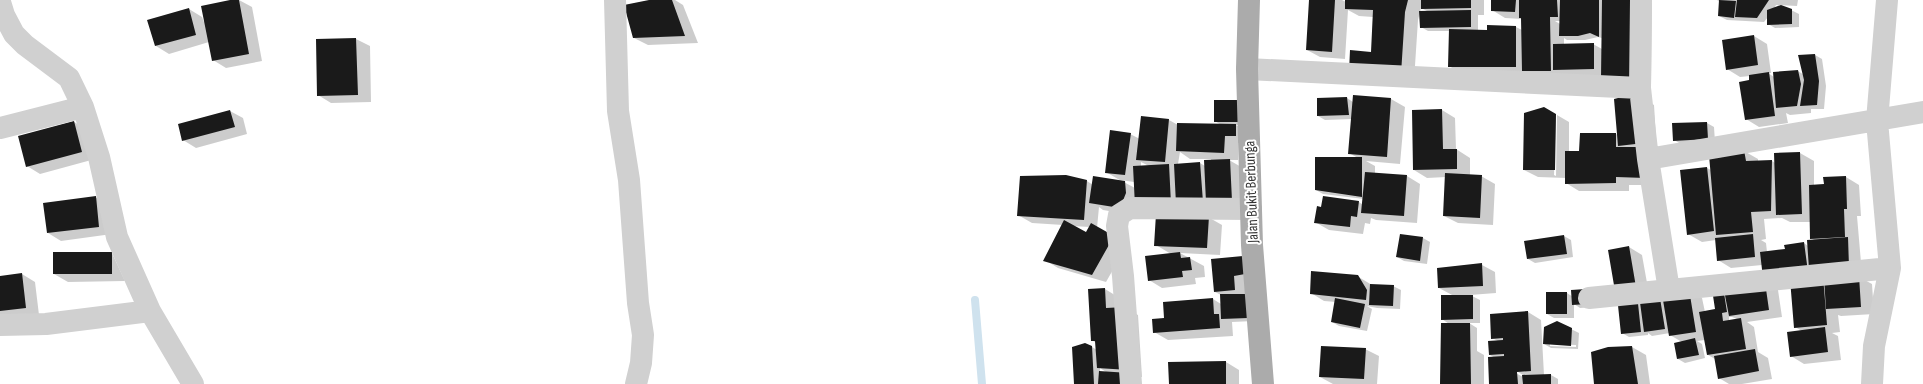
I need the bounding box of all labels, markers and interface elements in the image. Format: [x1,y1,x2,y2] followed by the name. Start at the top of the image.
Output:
[1240,140,1263,244] street label: Jalan Bukit Berbunga

